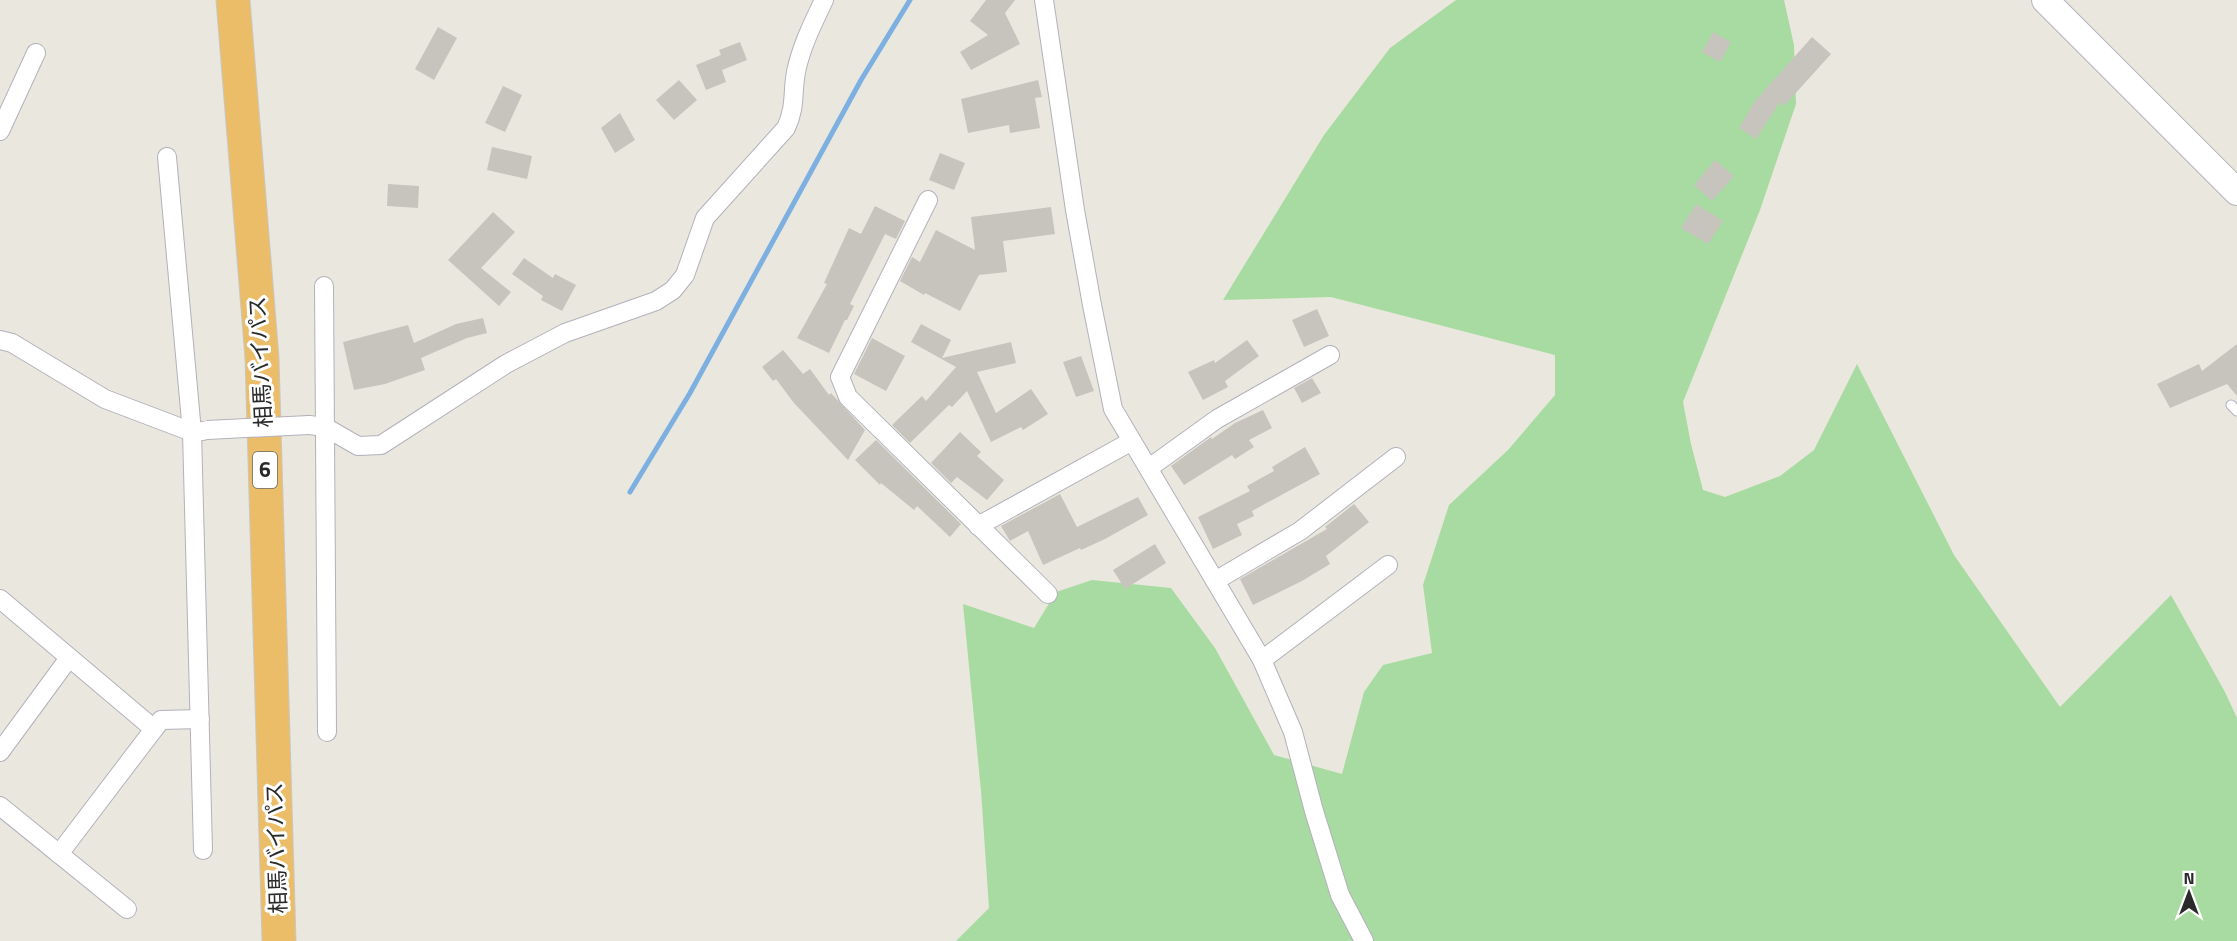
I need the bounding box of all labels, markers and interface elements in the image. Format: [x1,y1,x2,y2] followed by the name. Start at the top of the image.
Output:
[240,295,280,429] street label: 相馬バイパス
[253,452,277,488] road number: 6
[257,782,295,914] street label: 相馬バイパス
[2159,863,2219,923] north arrow
[2183,866,2195,890] text: N

